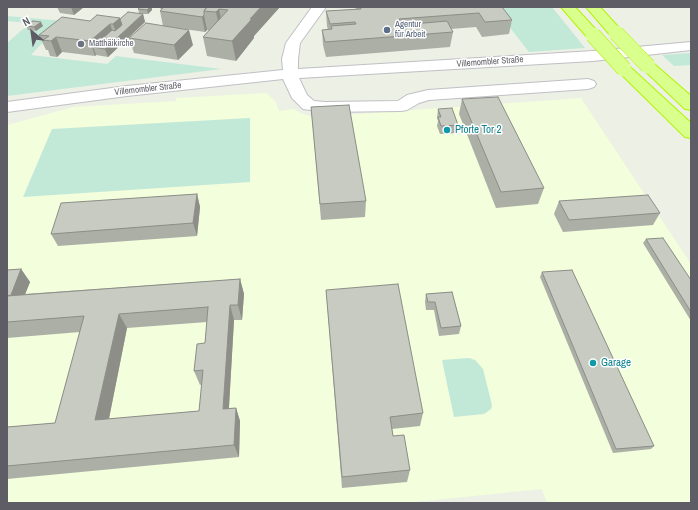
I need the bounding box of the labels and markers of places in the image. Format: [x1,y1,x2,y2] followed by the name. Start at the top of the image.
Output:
[395,20,425,41] place label: Agentur für Arbeit
[382,25,392,35] marker: Agentur für Arbeit
[76,39,86,49] marker: Matthäikirche
[89,39,134,49] place label: Matthäikirche
[455,123,502,137] place label: Pforte Tor 2
[442,125,452,135] marker: Pforte Tor 2
[601,356,631,370] place label: Garage
[588,358,598,368] marker: Garage

